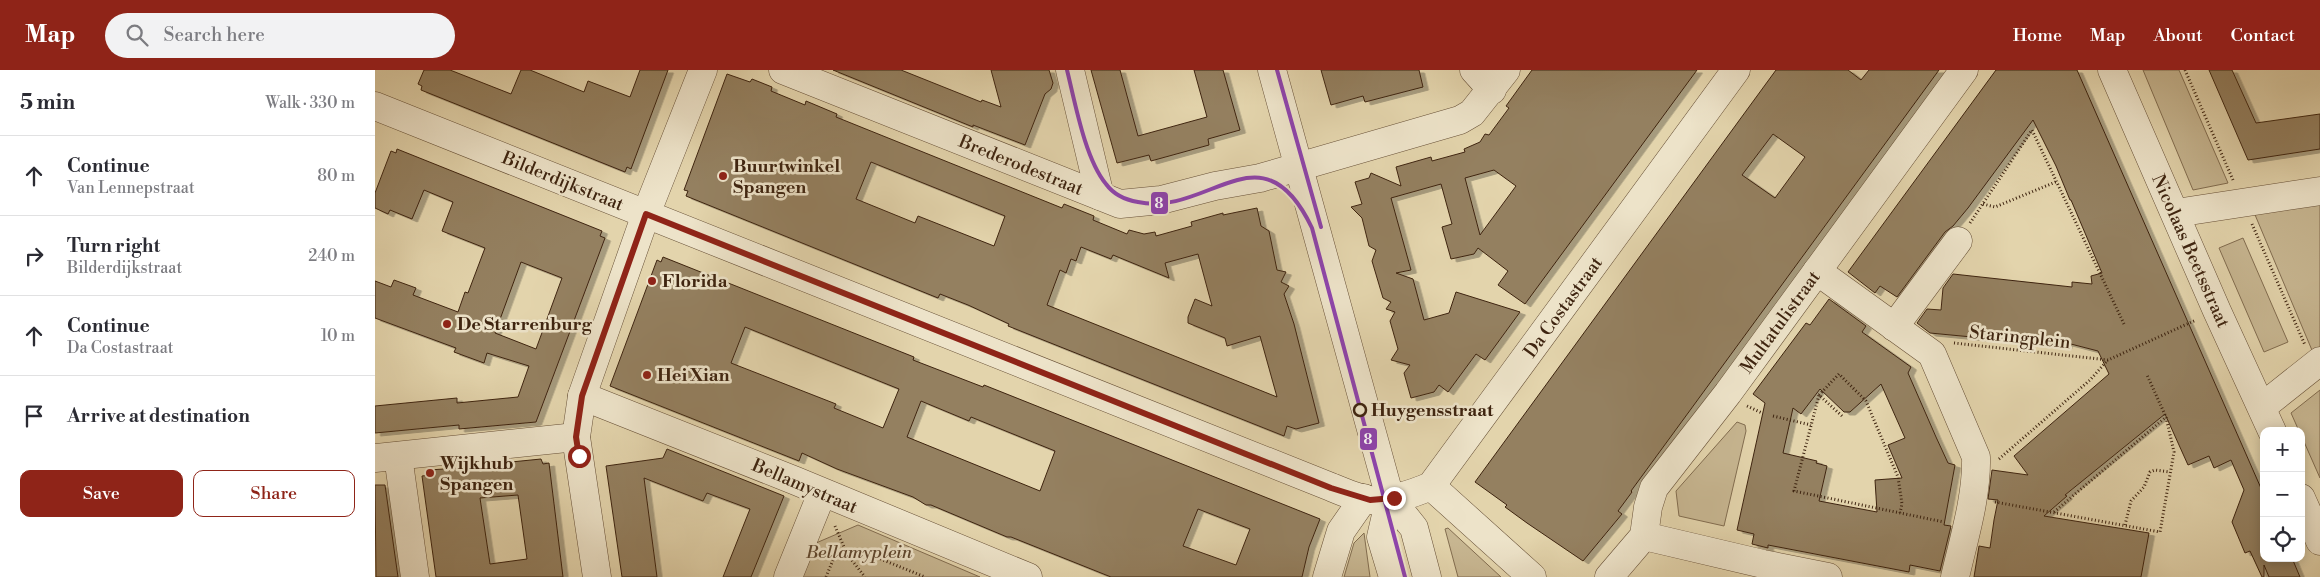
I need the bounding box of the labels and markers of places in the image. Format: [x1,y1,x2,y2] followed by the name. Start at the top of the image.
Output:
[733,155,840,199] place label: Buurtwinkel Spangen
[717,170,729,182] marker: Buurtwinkel Spangen
[662,270,728,293] place label: Florida
[646,275,658,287] marker: Florida
[457,313,592,336] place label: De Starrenburg
[441,318,453,330] marker: De Starrenburg
[657,364,730,387] place label: Hei Xian
[641,369,653,381] marker: Hei Xian
[1371,399,1494,422] place label: Huygensstraat
[1353,403,1367,417] marker: Huygensstraat
[439,452,514,496] place label: Wijkhub Spangen
[424,467,436,479] marker: Wijkhub Spangen

